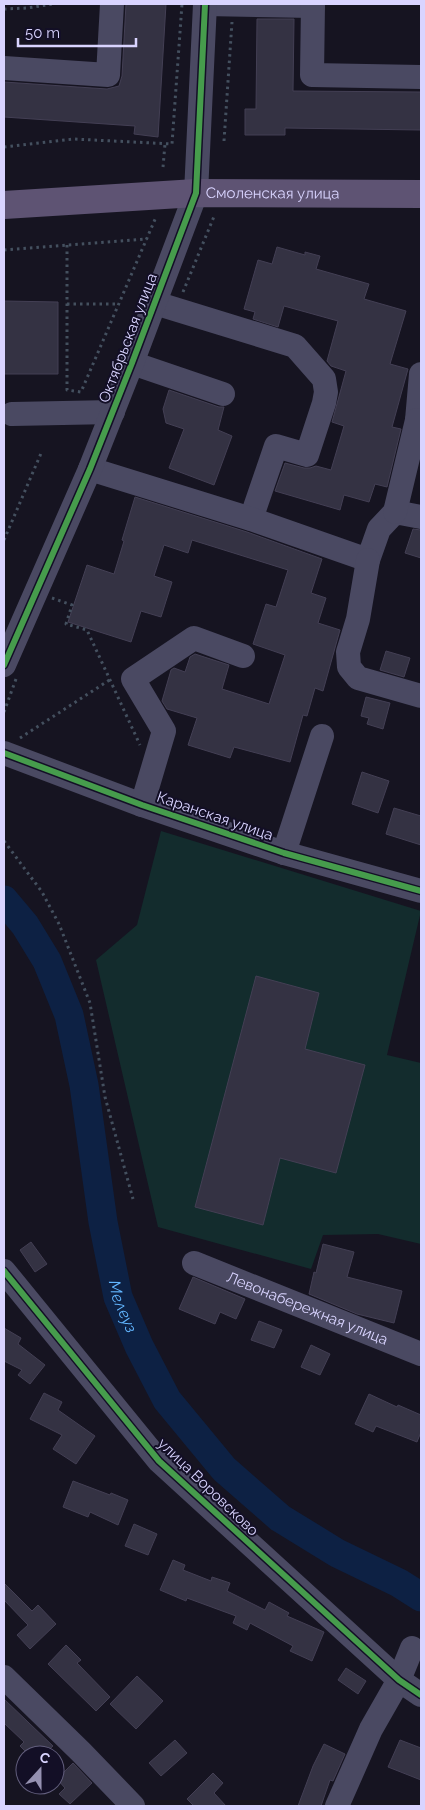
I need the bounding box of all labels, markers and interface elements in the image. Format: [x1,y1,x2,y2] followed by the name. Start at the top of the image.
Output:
[18,15,135,47] scale bar
[25,24,60,42] text: 50 m
[206,184,340,203] street label: Смоленская улица
[95,271,161,405] street label: Октябрьская улица
[155,788,275,844] street label: Каранская улица
[224,1268,390,1349] street label: Левонабережная улица
[105,1278,142,1336] water label: Мелеуз
[154,1434,262,1540] street label: улица Воровсково
[15,1745,65,1795] north arrow
[37,1749,52,1767] text: С

